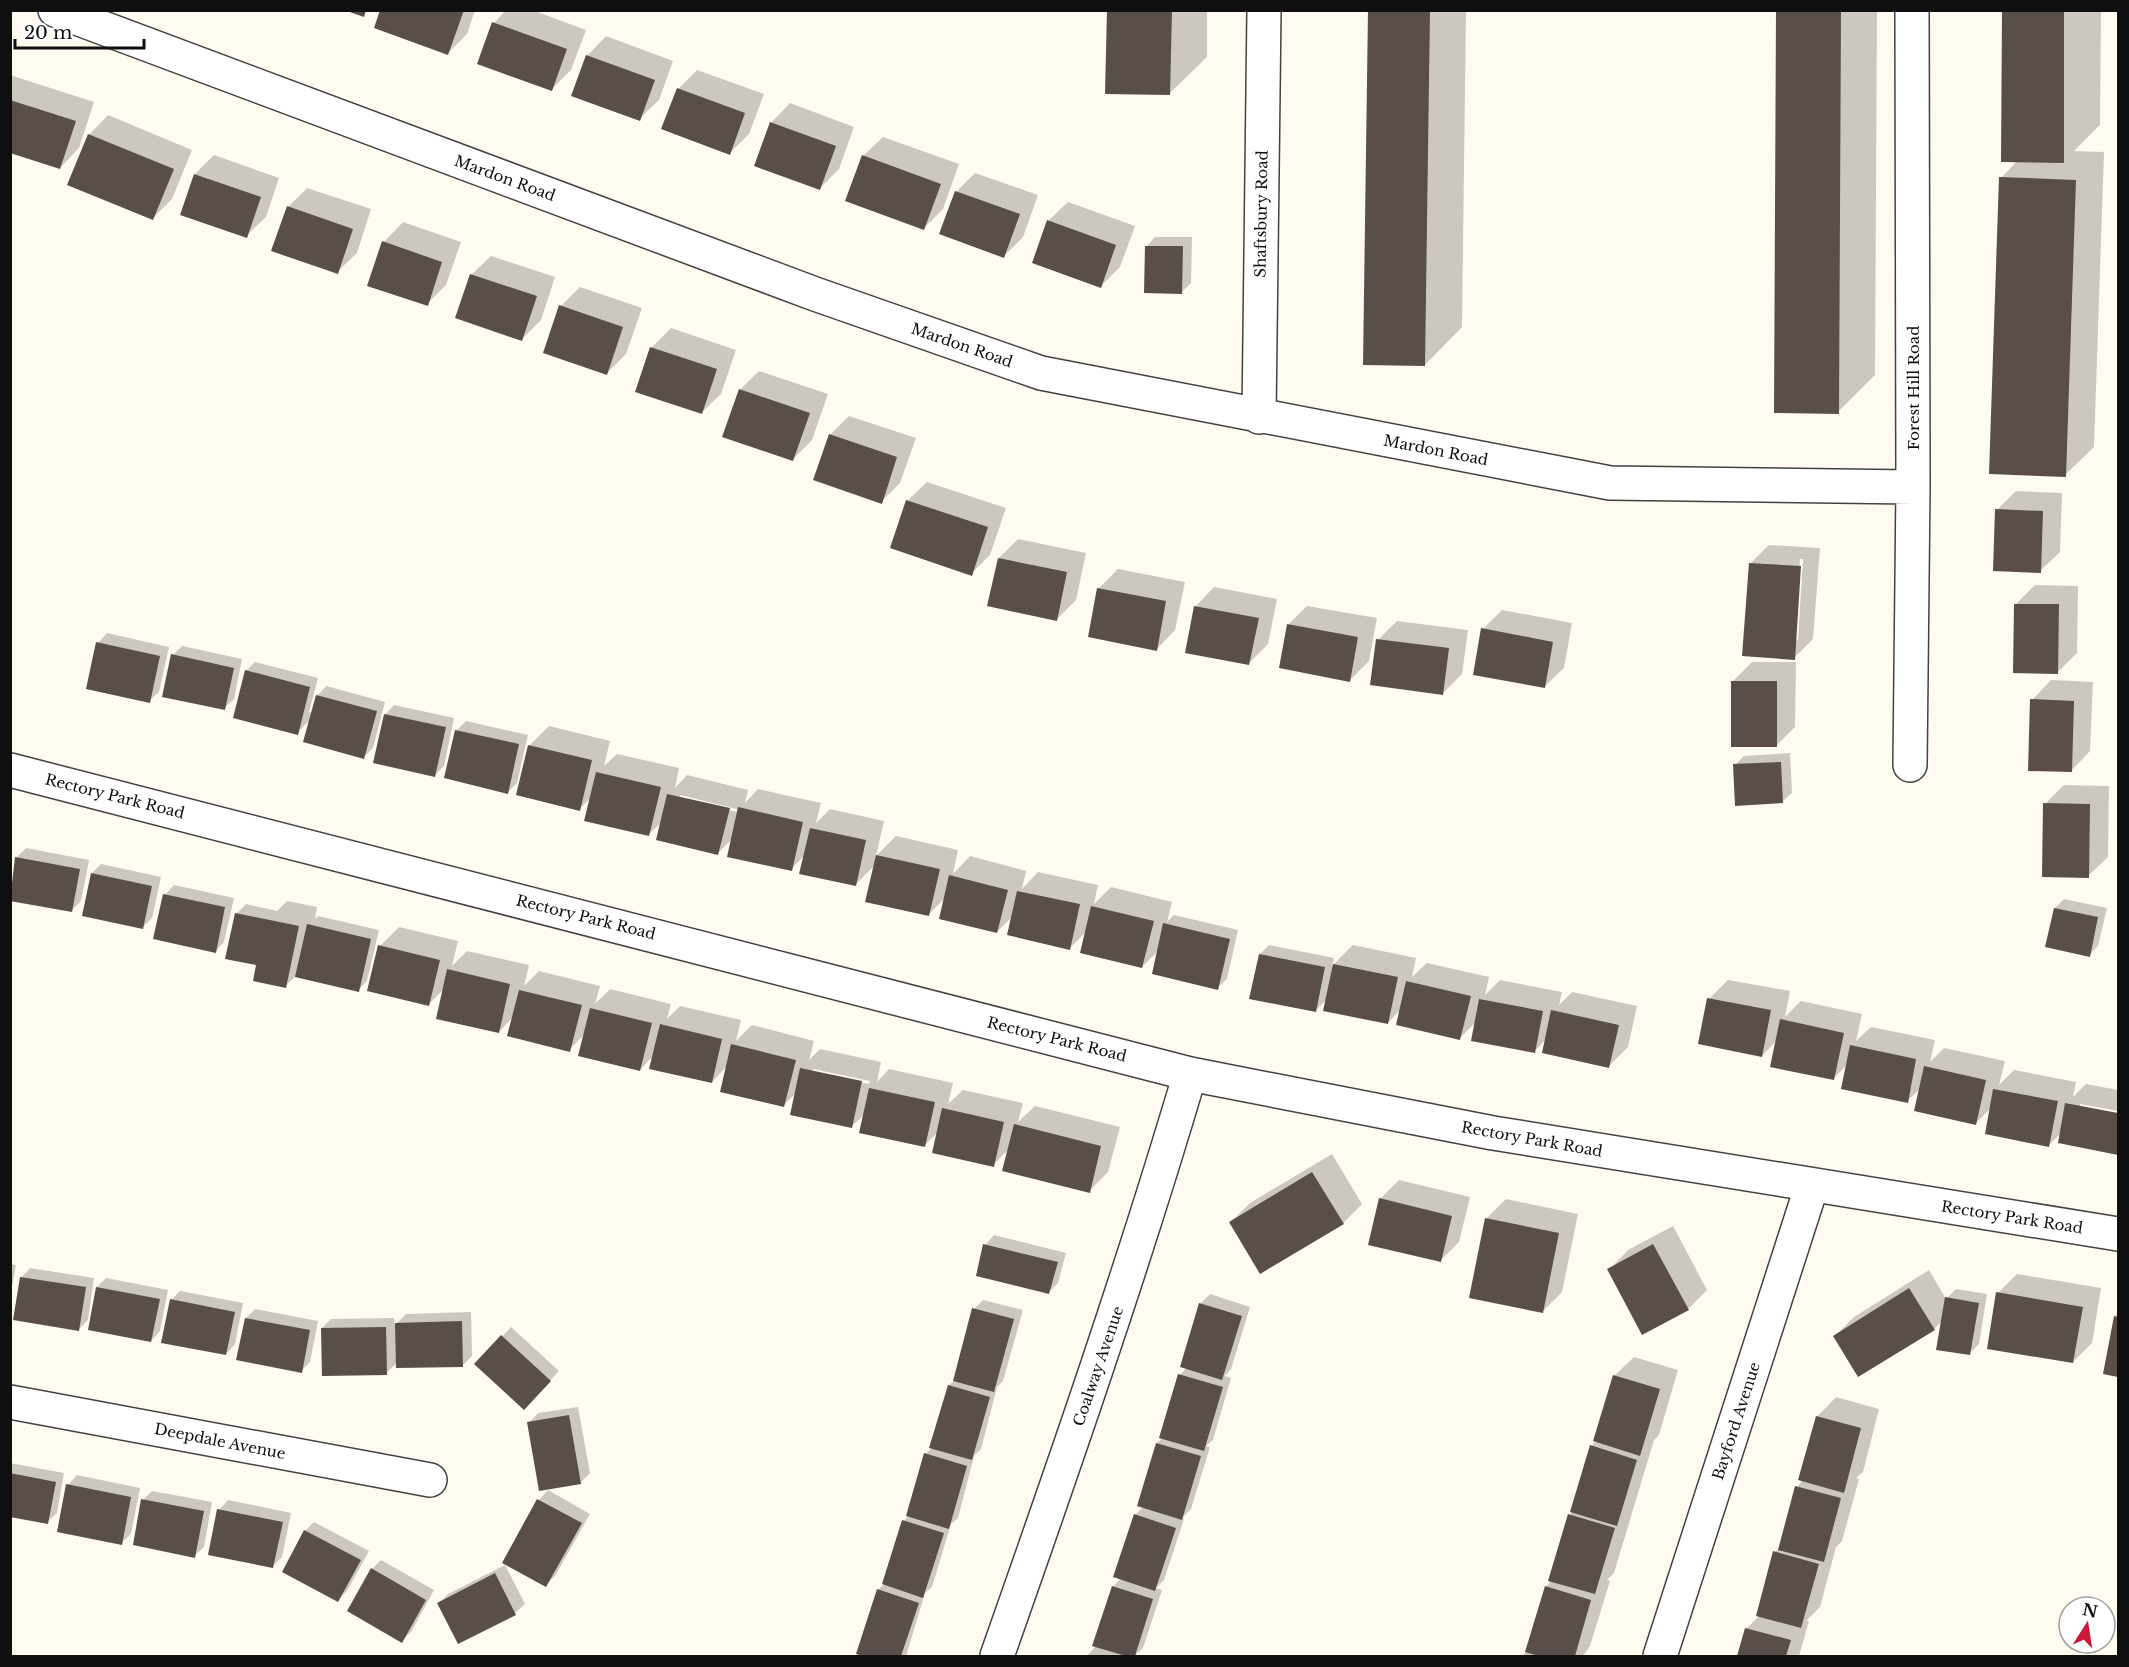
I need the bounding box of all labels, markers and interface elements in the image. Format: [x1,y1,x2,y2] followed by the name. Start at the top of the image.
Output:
[15,12,144,50] scale bar
[24,22,72,44] text: 20 m
[1250,150,1272,278] street label: Shaftsbury Road
[452,151,558,205] street label: Mardon Road
[909,319,1015,371] street label: Mardon Road
[1904,326,1923,450] street label: Forest Hill Road
[1382,431,1490,469] street label: Mardon Road
[43,769,187,823] street label: Rectory Park Road
[514,890,658,944] street label: Rectory Park Road
[985,1012,1129,1066] street label: Rectory Park Road
[1460,1117,1604,1161] street label: Rectory Park Road
[1940,1196,2084,1238] street label: Rectory Park Road
[1069,1304,1127,1428] street label: Coalway Avenue
[1708,1360,1764,1482] street label: Bayford Avenue
[153,1419,287,1463] street label: Deepdale Avenue
[2057,1595,2117,1655] north arrow
[2081,1599,2100,1622] text: N

